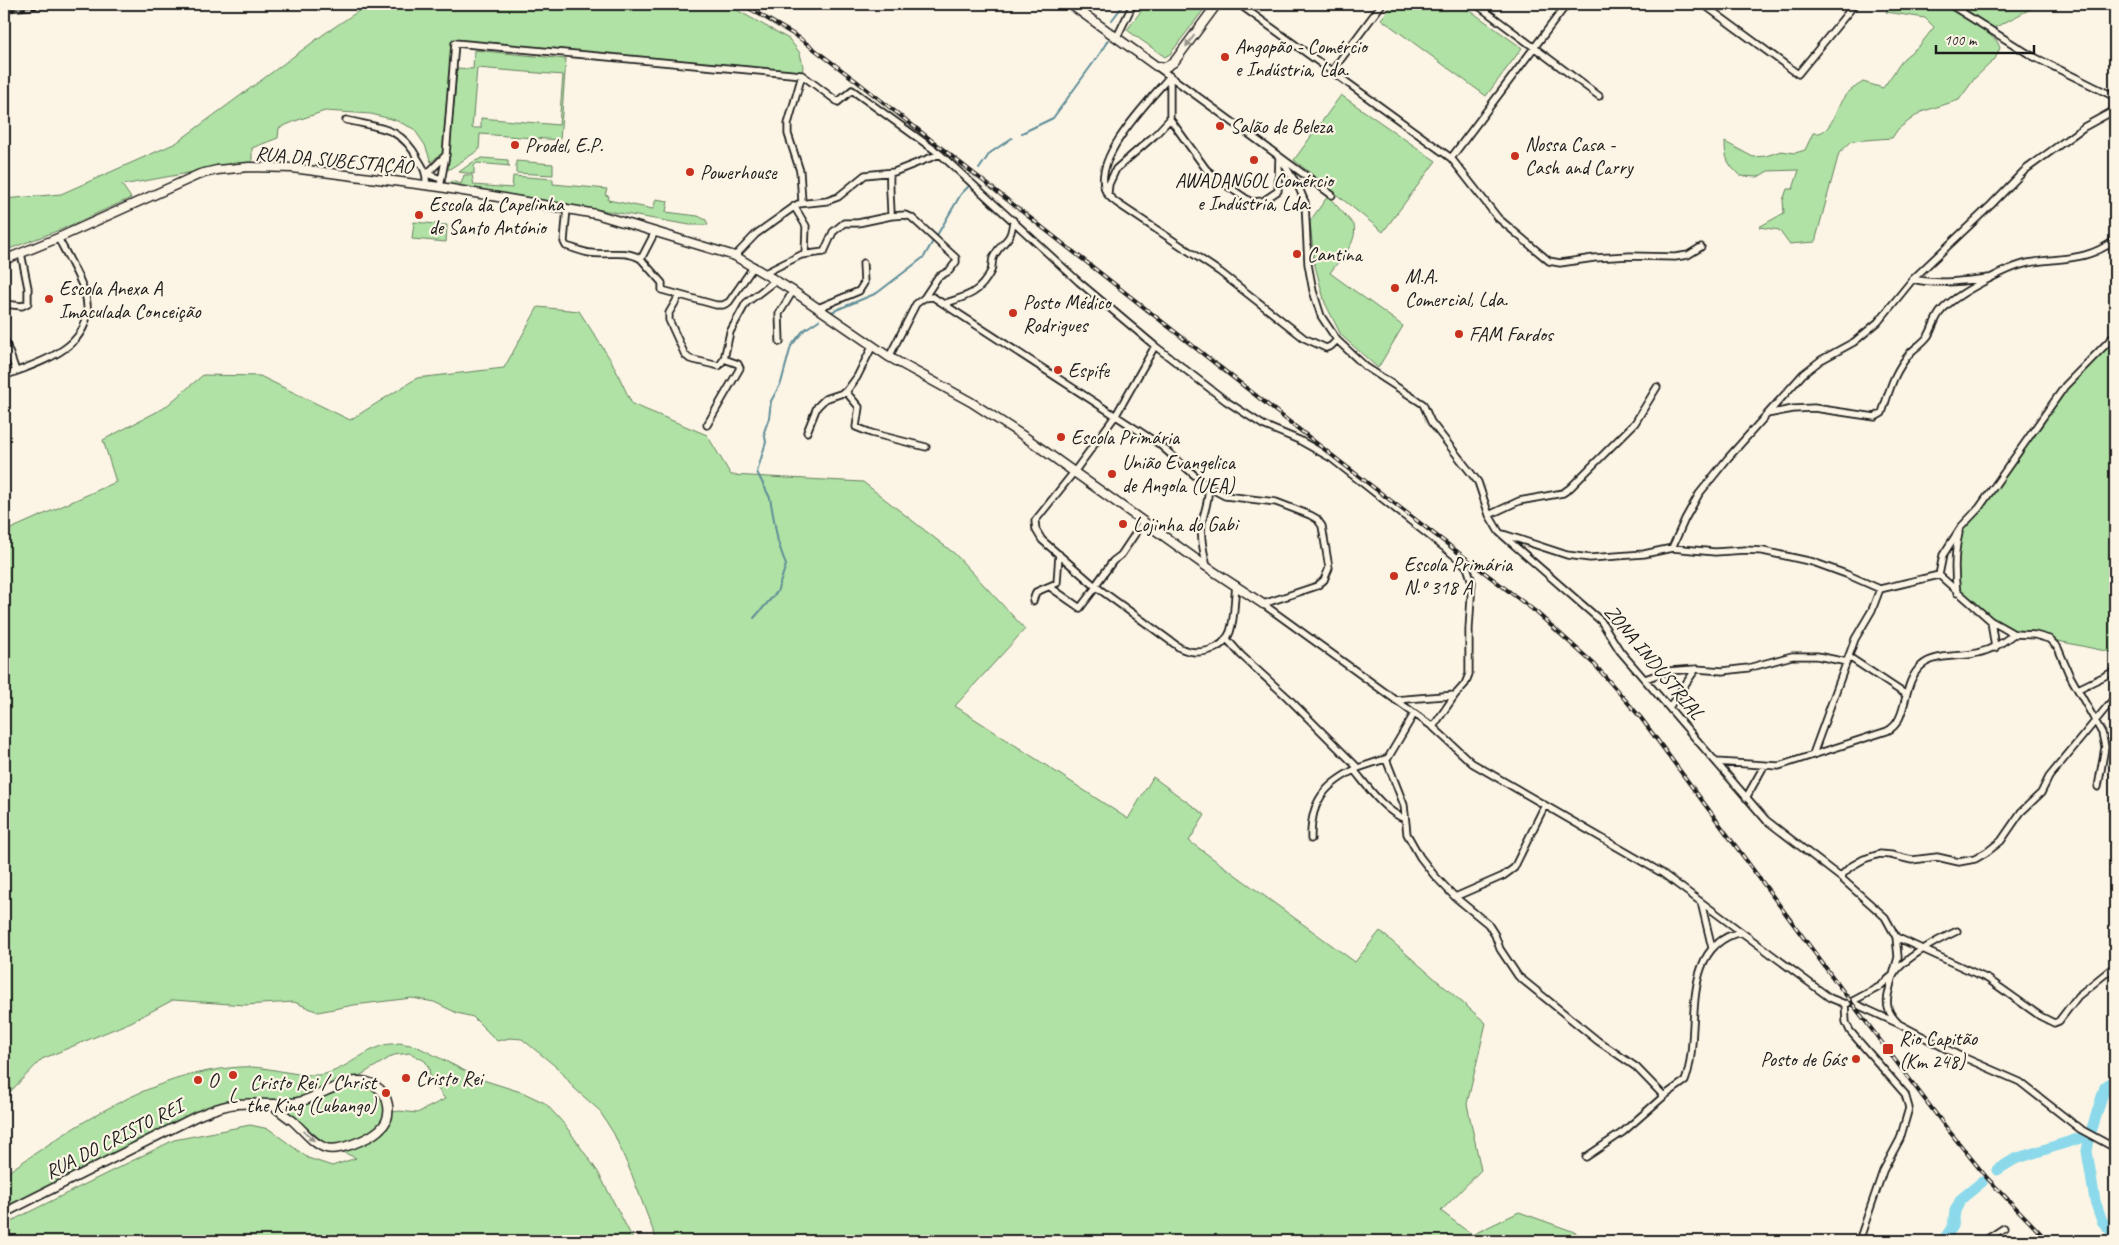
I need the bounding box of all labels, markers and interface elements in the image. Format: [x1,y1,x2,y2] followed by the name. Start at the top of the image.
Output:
[1936,22,2034,54] scale bar
[1944,31,1978,50] text: 100 m
[1185,34,1195,48] one-way arrow
[1235,34,1369,82] place label: Angopão - Comércio e Indústria, Lda.
[1219,51,1231,63] marker: Angopão - Comércio e Indústria, Lda.
[1230,114,1335,139] place label: Salão de Beleza
[1214,120,1226,132] marker: Salão de Beleza
[1525,132,1635,180] place label: Nossa Casa - Cash and Carry
[525,133,603,158] place label: Prodel, E.P.
[509,139,521,151] marker: Prodel, E.P.
[254,141,416,180] street label: RUA DA SUBESTAÇÃO
[1509,150,1521,162] marker: Nossa Casa - Cash and Carry
[1248,154,1260,166] marker: AWADANGOL Comércio e Indústria, Lda.
[700,160,778,185] place label: Powerhouse
[684,166,696,178] marker: Powerhouse
[1175,168,1335,216] place label: AWADANGOL Comércio e Indústria, Lda.
[429,192,565,240] place label: Escola da Capelinha de Santo António
[413,209,425,221] marker: Escola da Capelinha de Santo António
[1307,242,1364,267] place label: Cantina
[1291,248,1303,260] marker: Cantina
[1405,264,1508,312] place label: M.A. Comercial, Lda.
[59,276,201,324] place label: Escola Anexa A Imaculada Conceição
[1389,282,1401,294] marker: M.A. Comercial, Lda.
[1023,290,1113,338] place label: Posto Médico Rodrigues
[43,293,55,305] marker: Escola Anexa A Imaculada Conceição
[1007,307,1019,319] marker: Posto Médico Rodrigues
[1469,322,1555,347] place label: FAM Fardos
[1453,328,1465,340] marker: FAM Fardos
[1068,358,1111,383] place label: Espife
[1052,364,1064,376] marker: Espife
[1071,425,1181,450] place label: Escola Primária
[1055,431,1067,443] marker: Escola Primária
[1122,450,1237,498] place label: União Evangelica de Angola (UEA)
[1106,468,1118,480] marker: União Evangelica de Angola (UEA)
[1133,512,1240,537] place label: Lojinha do Gabi
[1117,518,1129,530] marker: Lojinha do Gabi
[1404,552,1514,600] place label: Escola Primária N.º 318 A
[1388,570,1400,582] marker: Escola Primária N.º 318 A
[1599,600,1709,725] street label: ZONA INDUSTRIAL
[1899,1026,1978,1074] place label: Rio Capitão (Km 248)
[1881,1042,1895,1056] marker: Rio Capitão (Km 248)
[1760,1047,1848,1072] place label: Posto de Gás
[1850,1053,1862,1065] marker: Posto de Gás
[416,1066,485,1091] place label: Cristo Rei
[208,1068,220,1093] place label: O
[227,1069,239,1081] marker: L
[246,1070,378,1118] place label: Cristo Rei / Christ the King (Lubango)
[400,1072,412,1084] marker: Cristo Rei
[192,1074,204,1086] marker: O
[229,1083,238,1108] place label: L
[380,1087,392,1099] marker: Cristo Rei / Christ the King (Lubango)
[41,1091,192,1185] street label: RUA DO CRISTO REI
[303,1130,315,1142] one-way arrow

